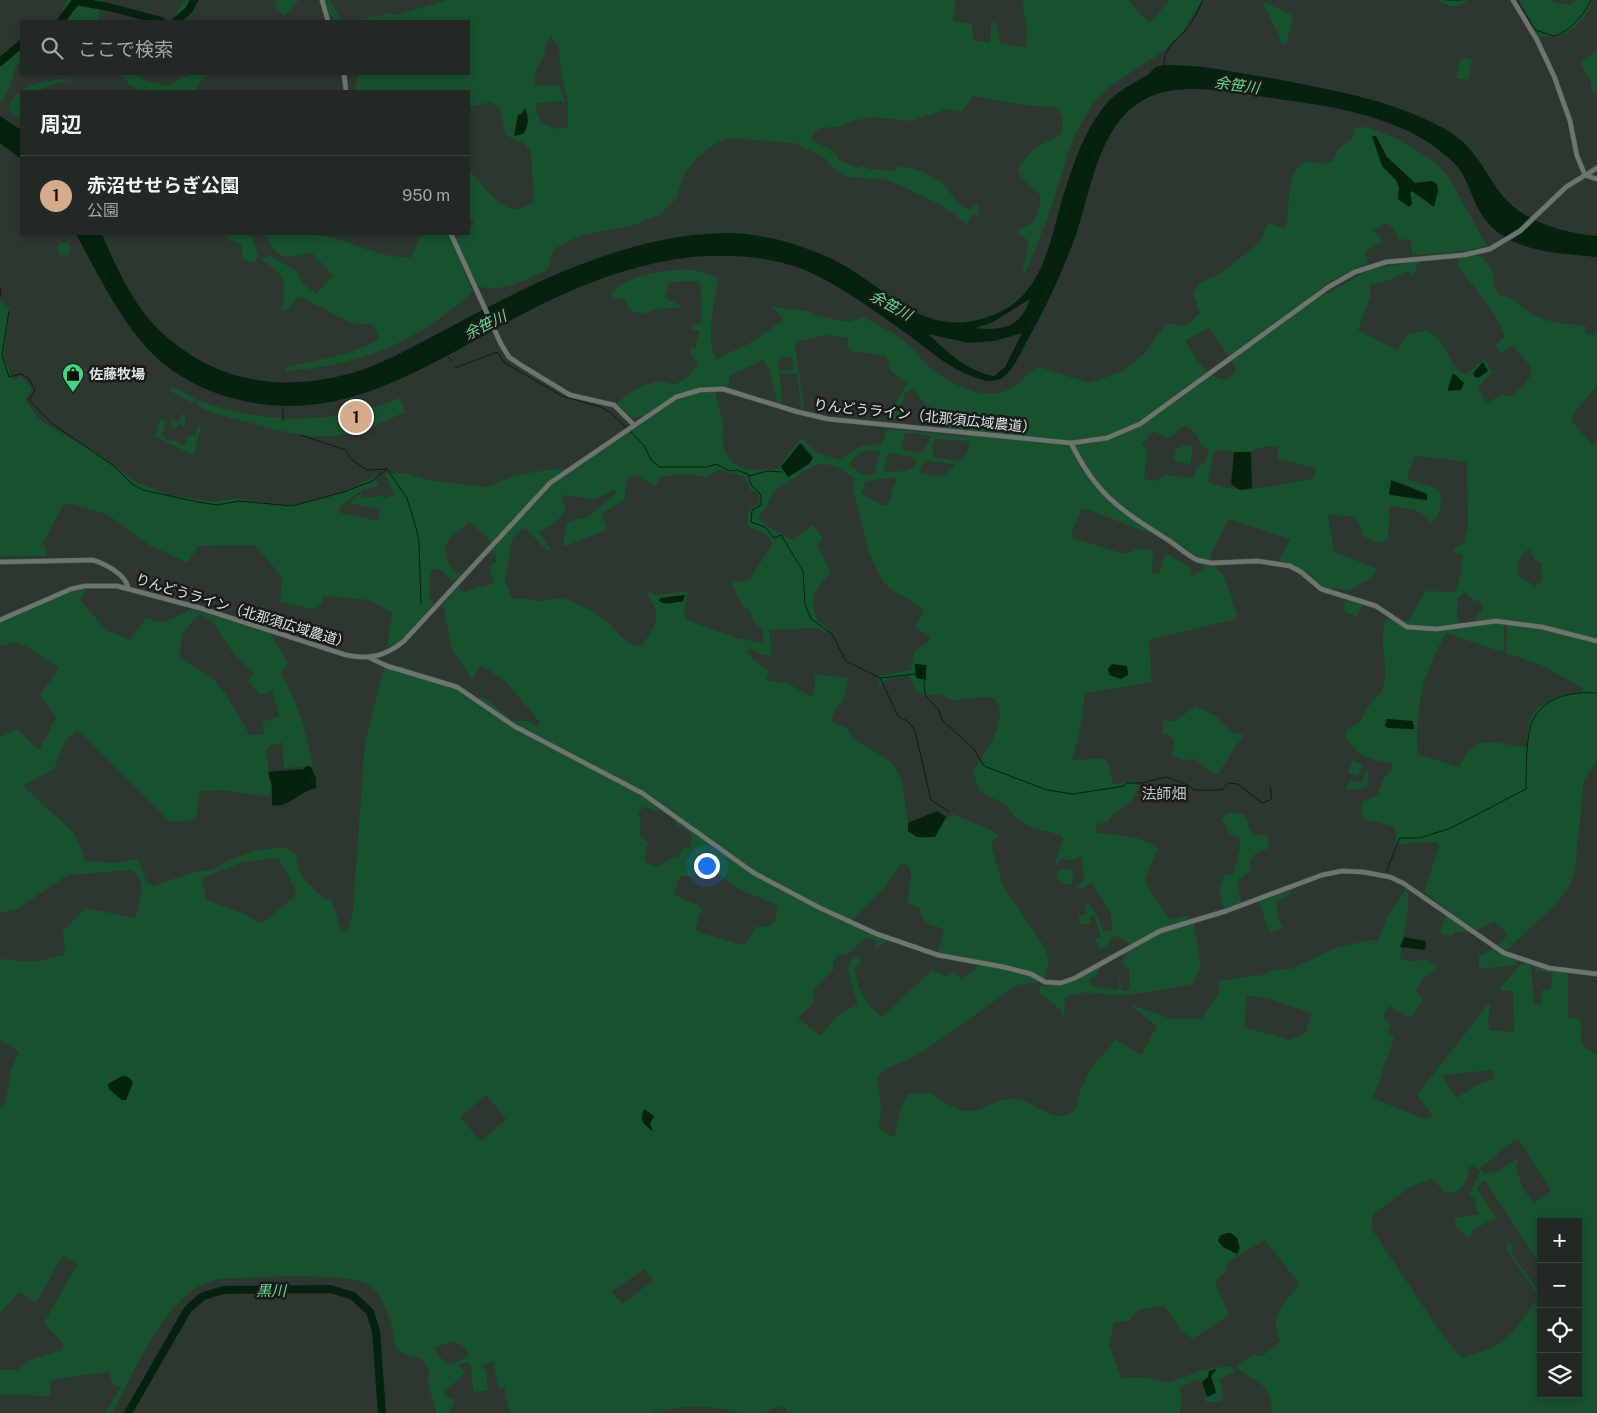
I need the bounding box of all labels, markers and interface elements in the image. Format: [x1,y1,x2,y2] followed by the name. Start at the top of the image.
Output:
[20,20,470,75] search box
[38,34,66,62] icon: search
[78,38,173,60] text: ここで検索
[1214,73,1262,97] water label: 余笹川
[40,112,82,137] text: 周辺
[87,174,239,196] text: 赤沼せせらぎ公園
[53,186,59,205] text: 1
[402,186,450,205] text: 950 m
[87,201,119,220] text: 公園
[867,287,917,324] water label: 余笹川
[461,306,511,343] water label: 余笹川
[61,362,85,393] shop icon: 佐藤牧場
[89,366,145,382] place label: 佐藤牧場
[813,396,1037,436] street label: りんどうライン（北那須広域農道）
[340,398,372,436] pin: 1
[134,571,352,651] street label: りんどうライン（北那須広域農道）
[1141,785,1187,802] district label: 法師畑
[694,853,720,879] your location
[1537,1218,1582,1398] map controls
[1537,1218,1582,1263] button: +
[1537,1263,1582,1308] button: −
[256,1282,288,1299] water label: 黒川
[1537,1308,1582,1353] button: locate
[1537,1353,1582,1398] button: layers

